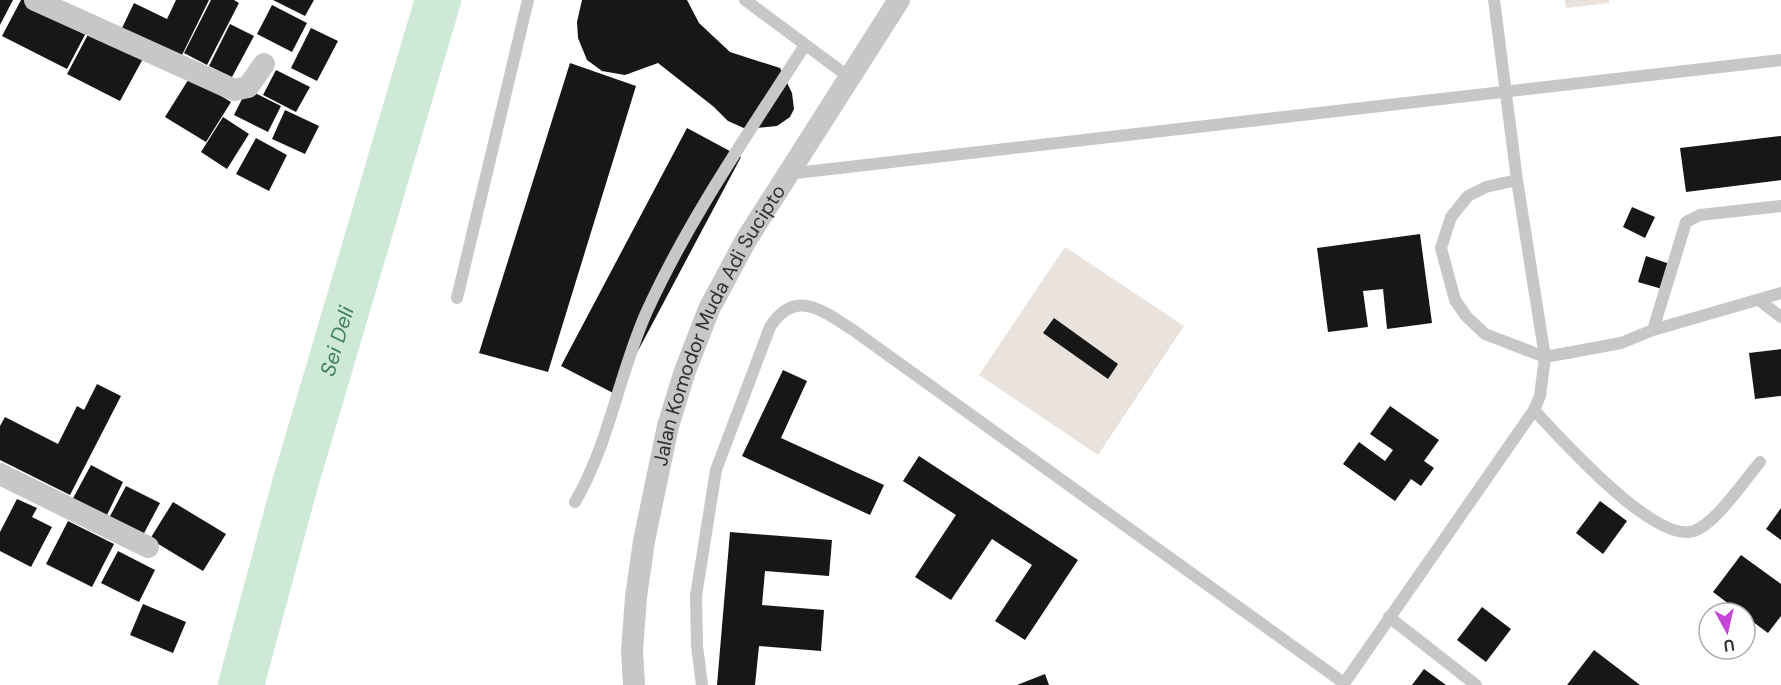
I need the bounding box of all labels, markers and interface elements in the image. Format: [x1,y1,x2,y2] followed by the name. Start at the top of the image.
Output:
[647,179,791,468] street label: Jalan Komodor Muda Adi Sucipto
[314,302,361,380] water label: Sei Deli
[1697,601,1757,661] north arrow
[1722,634,1736,657] text: U

